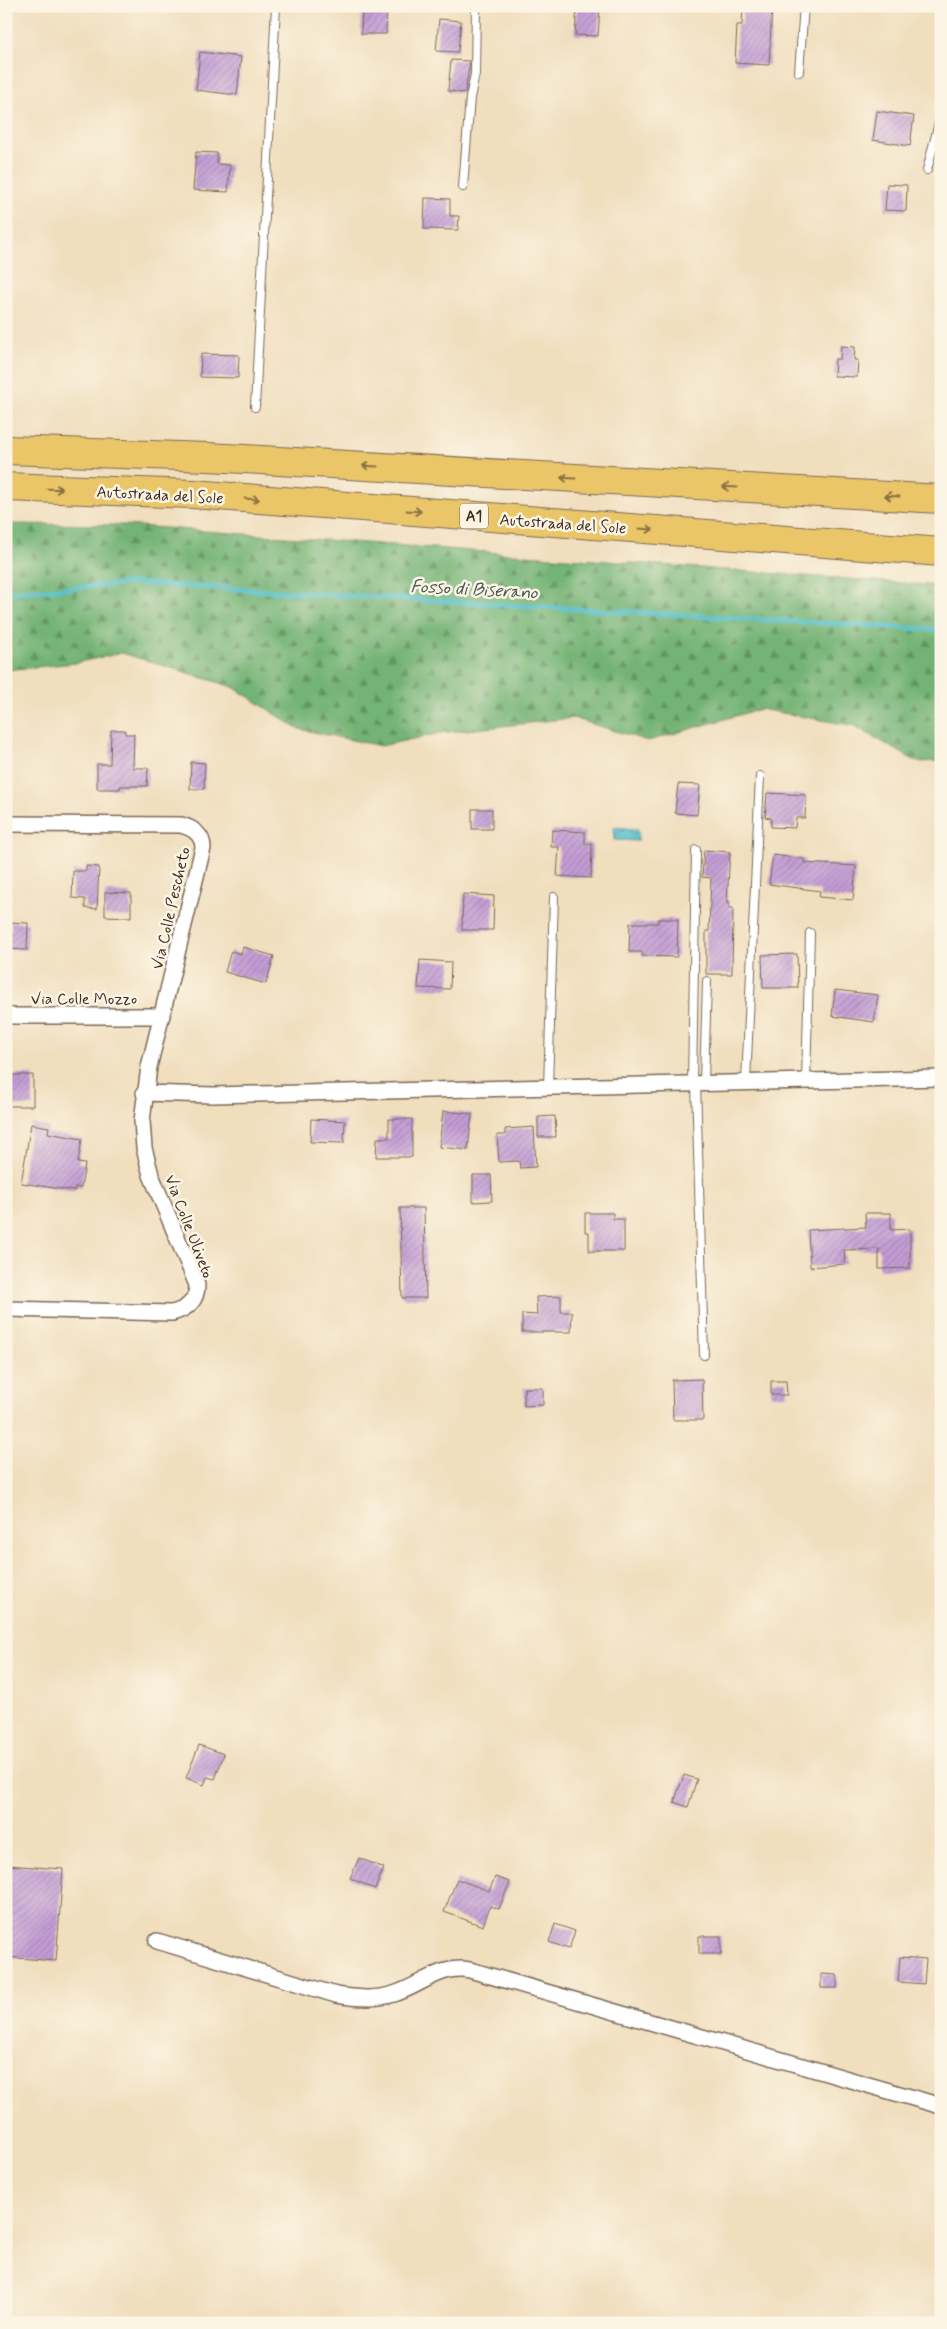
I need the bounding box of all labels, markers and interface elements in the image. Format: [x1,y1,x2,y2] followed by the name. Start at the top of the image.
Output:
[363,462,379,471] one-way arrow
[560,473,576,482] one-way arrow
[96,482,224,509] street label: Autostrada del Sole
[722,482,738,491] one-way arrow
[46,484,63,494] one-way arrow
[884,492,900,501] one-way arrow
[244,494,260,504] one-way arrow
[460,504,488,528] road number: A1
[406,507,422,516] one-way arrow
[499,510,627,539] street label: Autostrada del Sole
[638,525,654,534] one-way arrow
[410,575,539,605] water label: Fosso di Biserano
[147,845,196,972] street label: Via Colle Pescheto
[31,989,137,1010] street label: Via Colle Mozzo
[159,1172,218,1281] street label: Via Colle Uliveto

